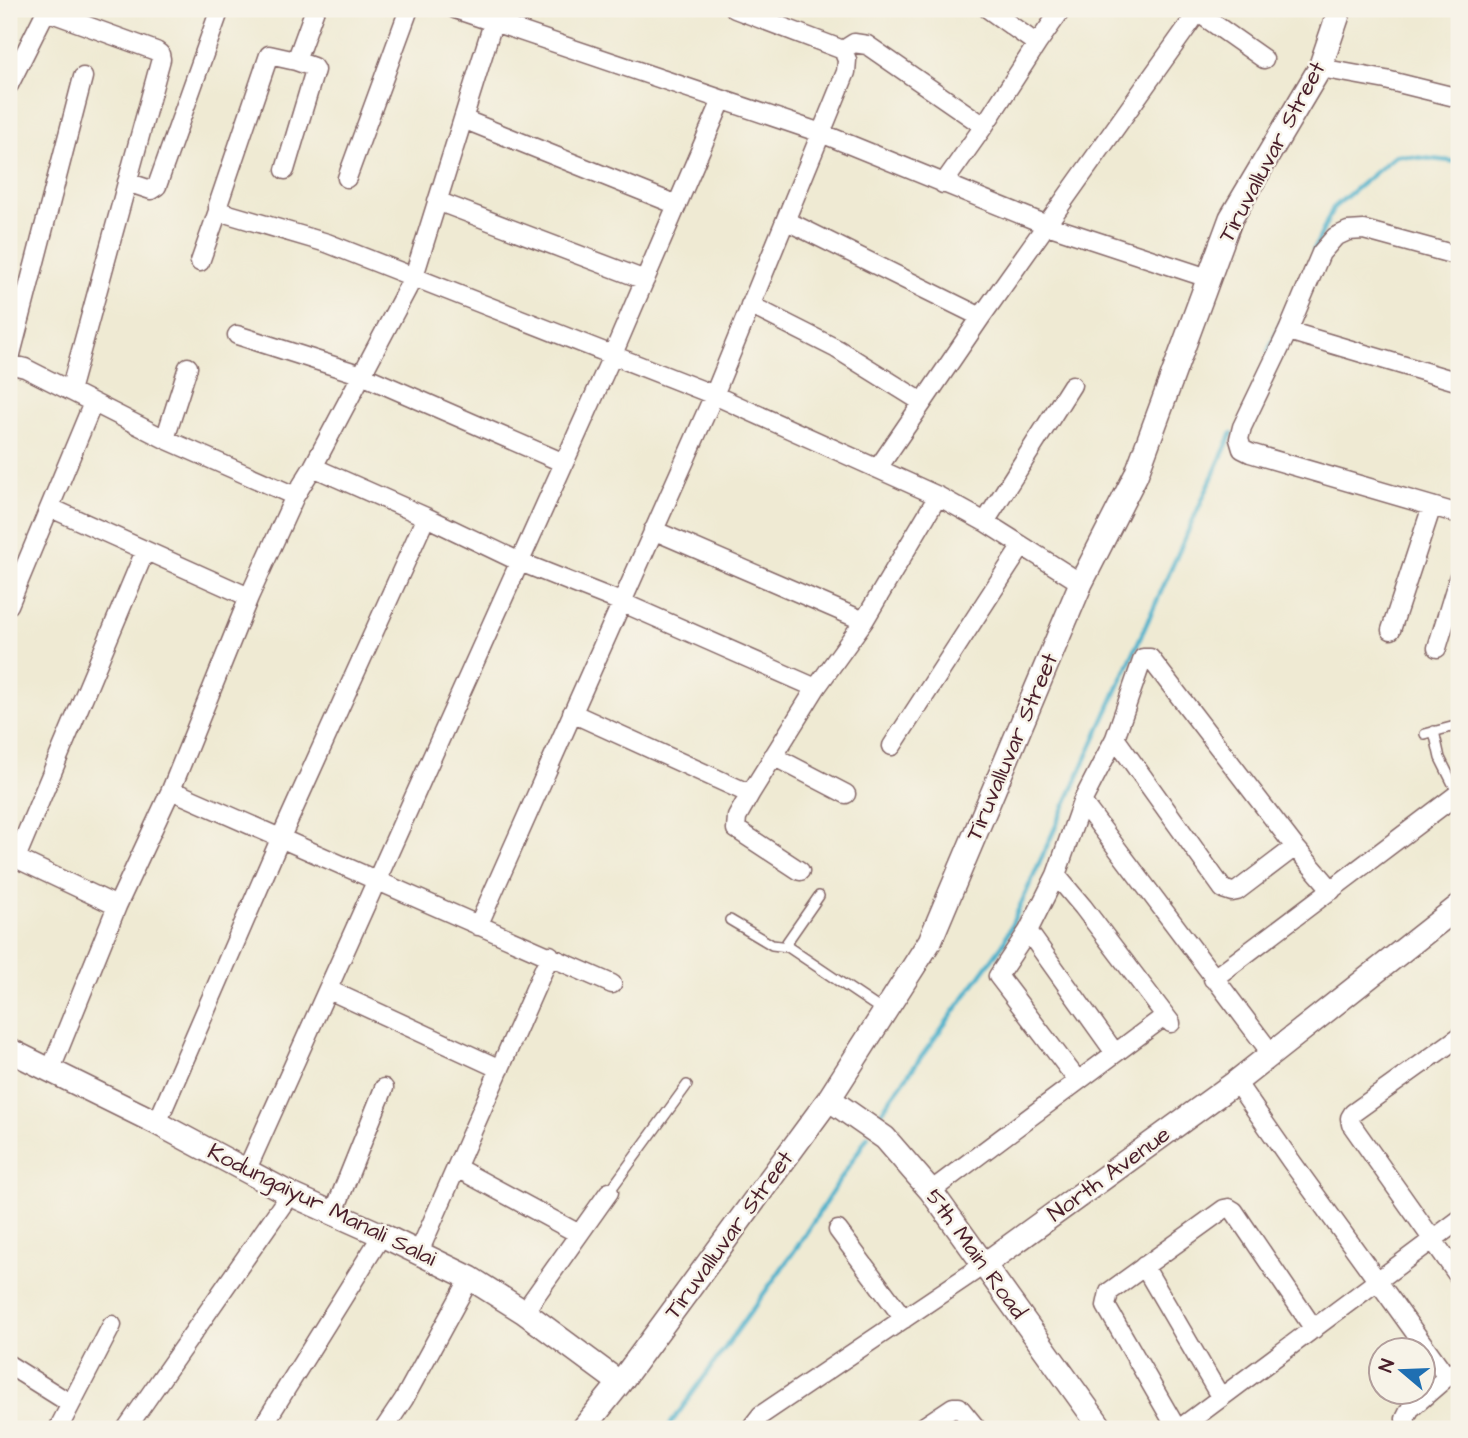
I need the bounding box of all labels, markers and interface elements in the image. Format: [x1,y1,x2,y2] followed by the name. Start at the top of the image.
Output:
[1211,55,1334,248] street label: Tiruvalluvar Street
[958,648,1066,846] street label: Tiruvalluvar Street
[1041,1119,1177,1229] street label: North Avenue
[202,1136,442,1275] street label: Kodungaiyur Manali Salai
[657,1144,801,1326] street label: Tiruvalluvar Street
[918,1182,1034,1326] street label: 5th Main Road
[1366,1336,1436,1406] north arrow
[1373,1356,1402,1376] text: N

